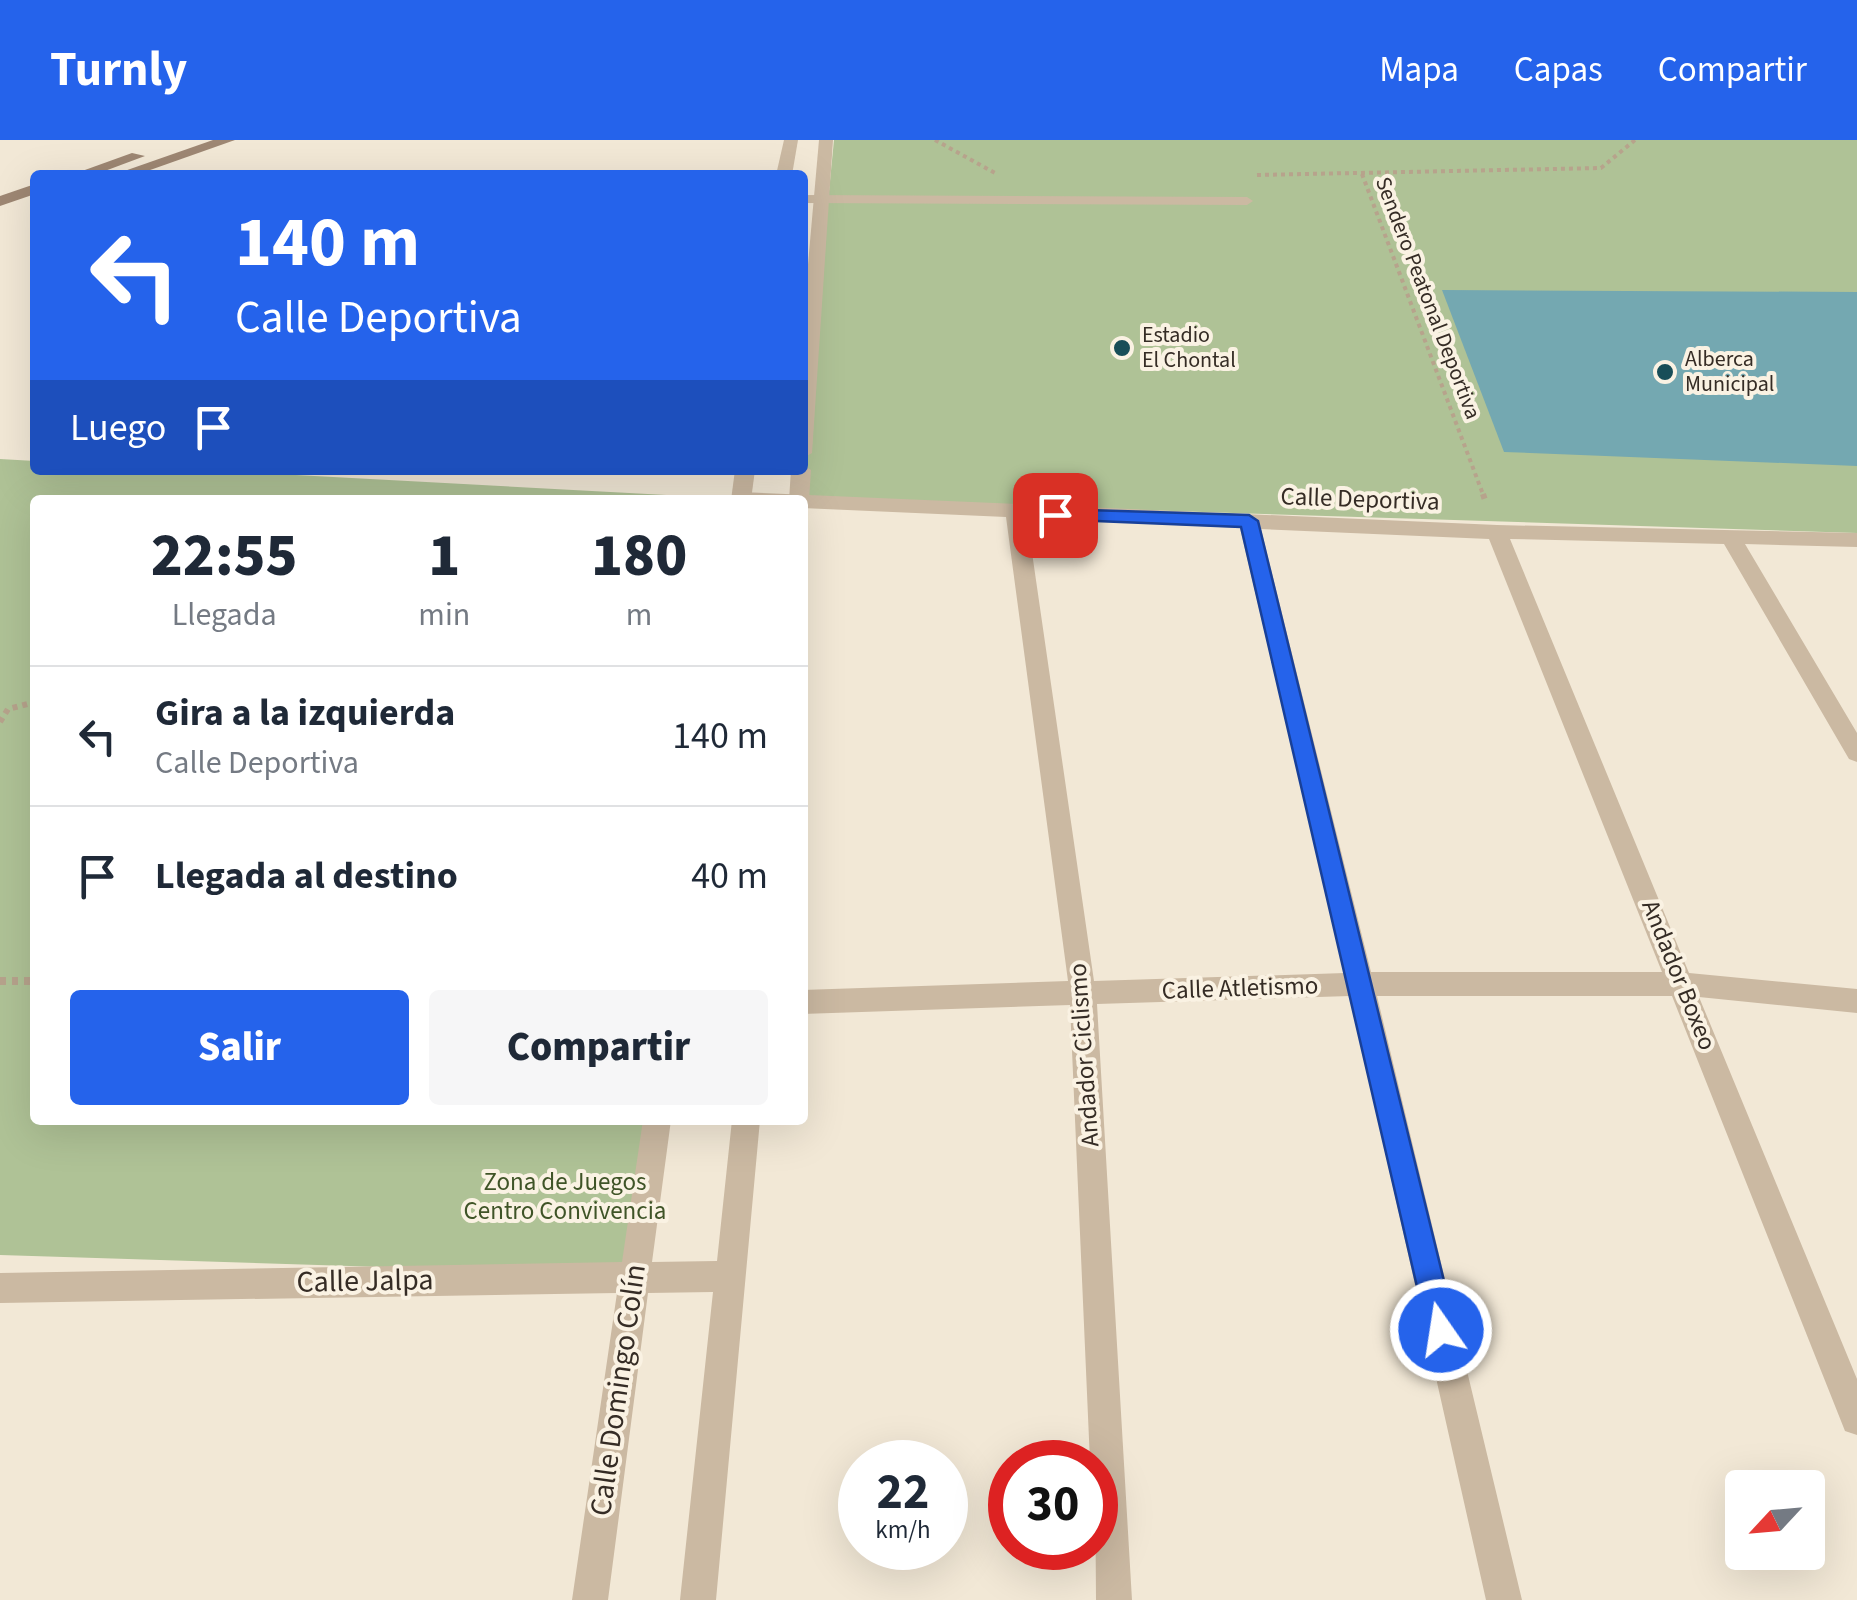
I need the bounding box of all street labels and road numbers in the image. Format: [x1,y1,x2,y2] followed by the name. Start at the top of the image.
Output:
[1367,172,1489,424] street label: Sendero Peatonal Deportiva
[1280,478,1440,520] street label: Calle Deportiva
[1632,894,1726,1056] street label: Andador Boxeo
[1060,962,1108,1148] street label: Andador Ciclismo
[1161,967,1319,1009] street label: Calle Atletismo
[296,1258,434,1304] street label: Calle Jalpa
[579,1261,657,1519] street label: Calle Domingo Colín

